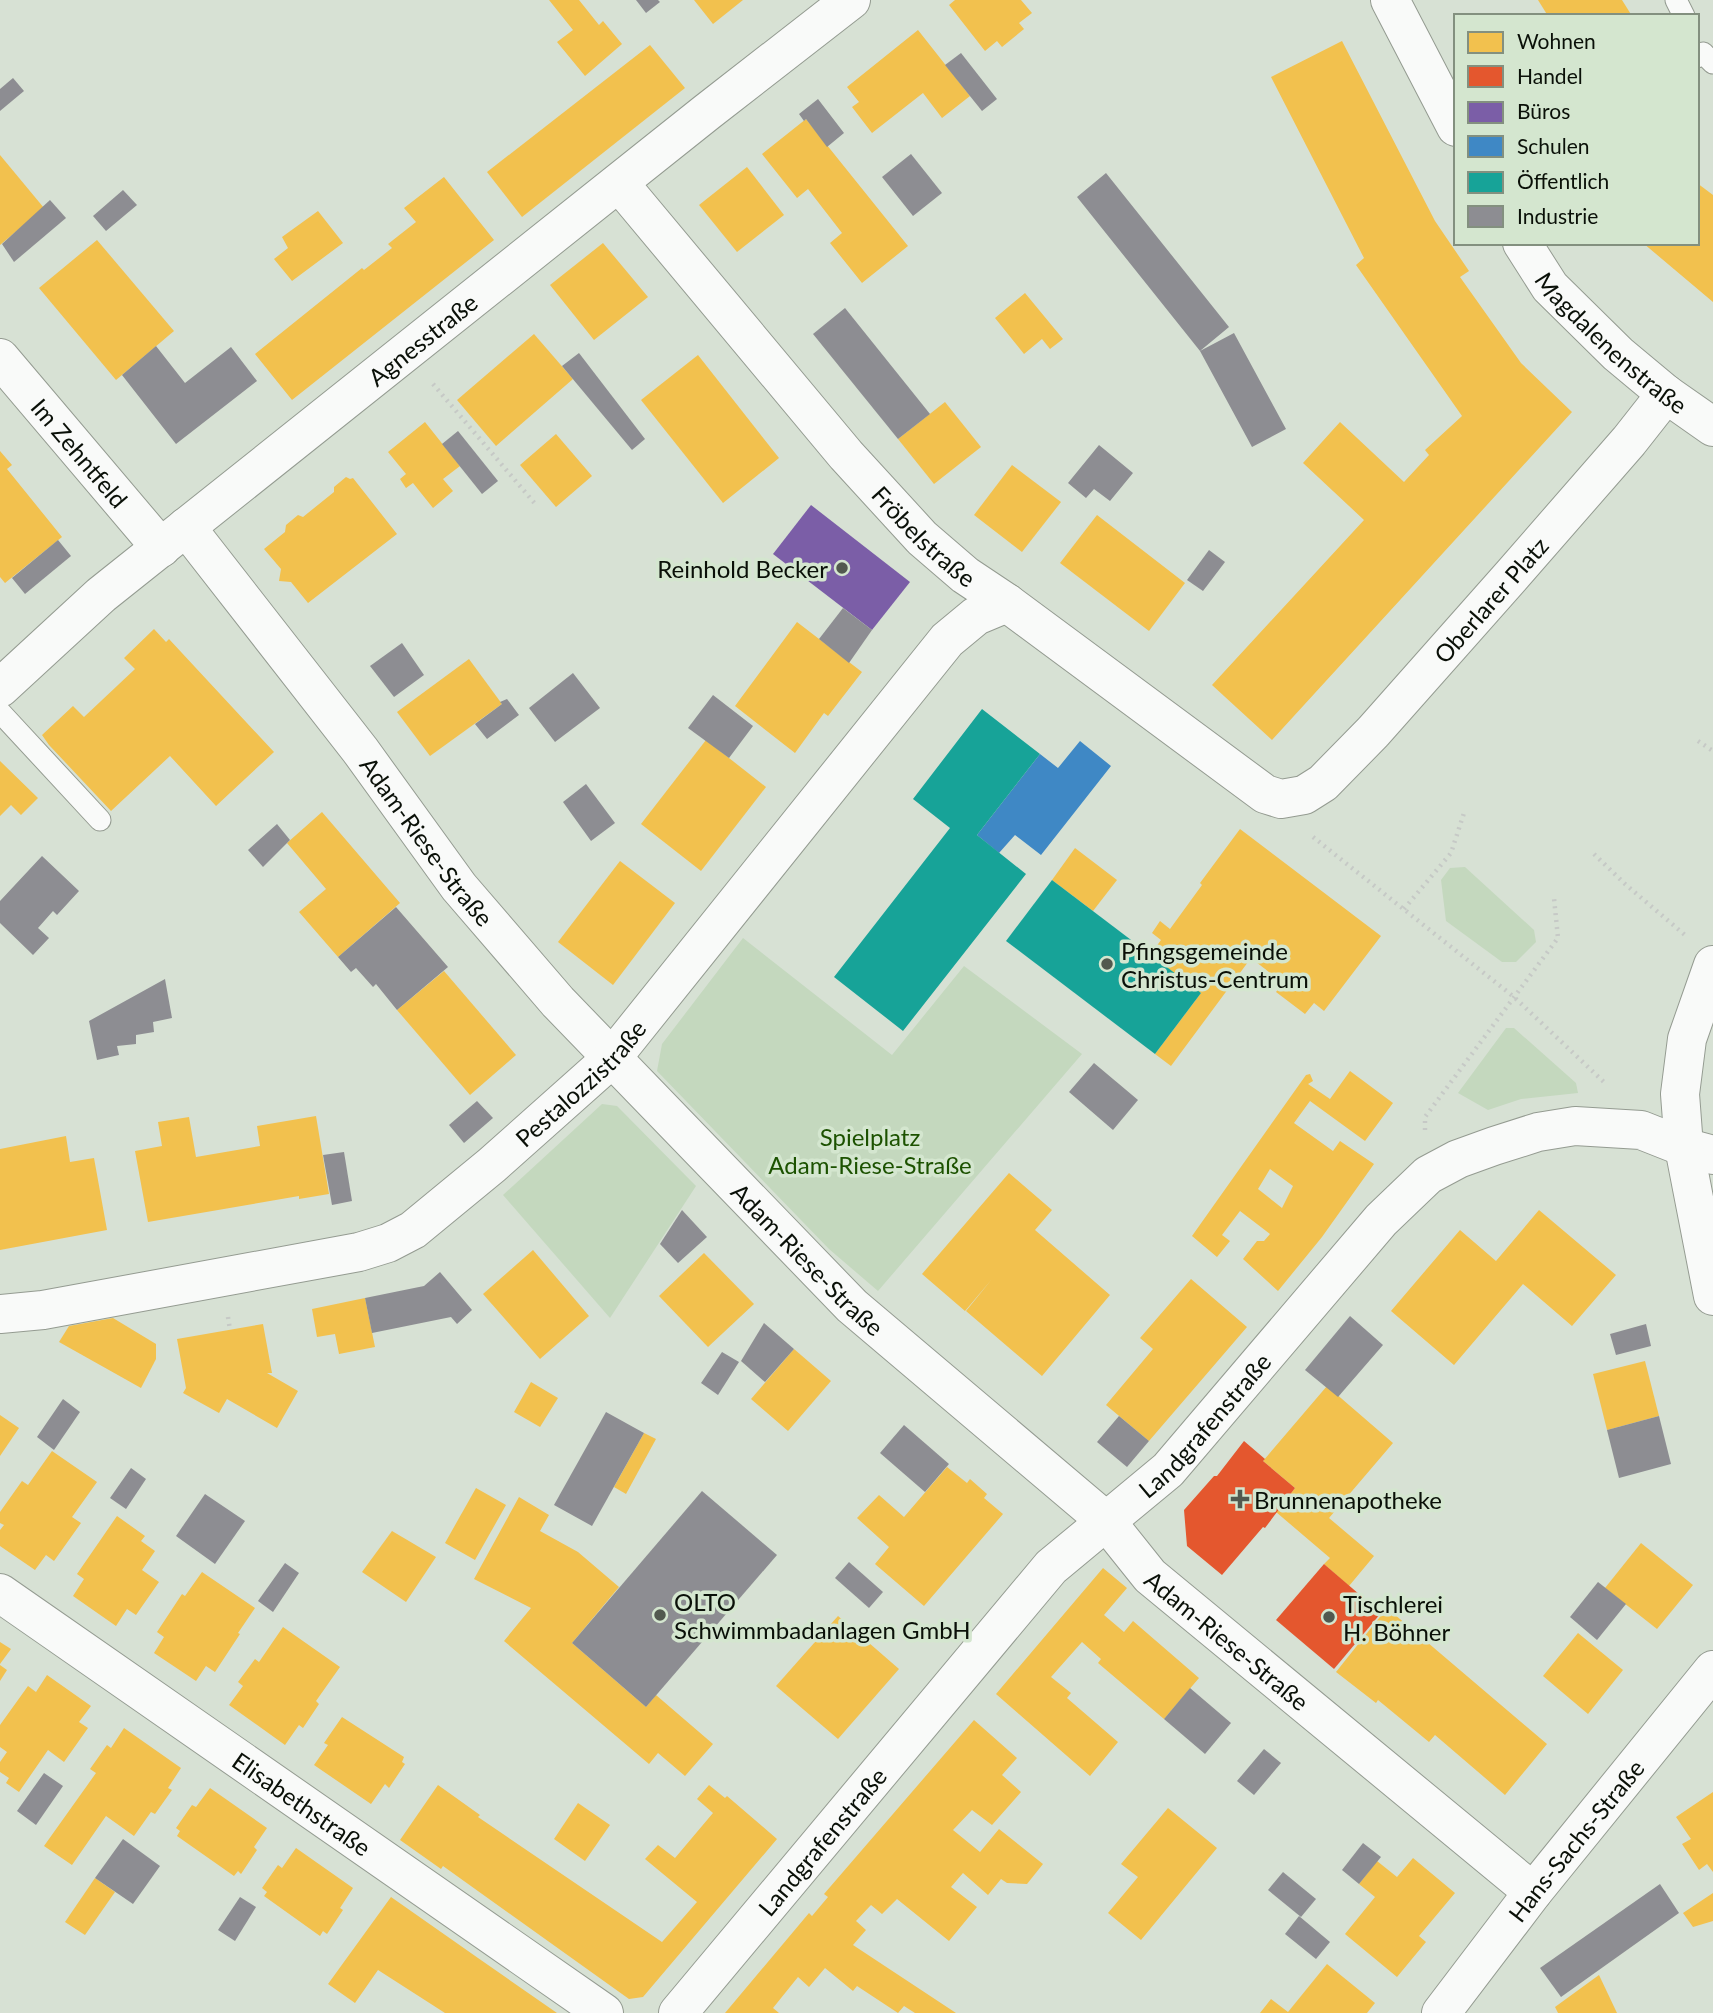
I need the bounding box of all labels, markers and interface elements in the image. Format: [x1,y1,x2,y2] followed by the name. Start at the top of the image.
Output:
[1454,14,1699,245] legend
[1517,28,1596,53] text: Wohnen
[1517,63,1583,88] text: Handel
[1517,98,1570,123] text: Büros
[1517,133,1590,158] text: Schulen
[1517,168,1609,193] text: Öffentlich
[1517,203,1598,228] text: Industrie
[1530,267,1693,419] street label: Magdalenenstraße
[362,287,483,391] street label: Agnesstraße
[26,392,134,513] street label: Im Zehntfeld
[867,480,981,592] street label: Fröbelstraße
[1427,531,1554,668] street label: Oberlarer Platz
[657,554,828,583] place label: Reinhold Becker
[834,560,850,576] marker: Reinhold Becker
[355,751,500,931] street label: Adam-Riese-Straße
[1121,936,1309,993] place label: Pfingsgemeinde Christus-Centrum
[1099,956,1115,972] marker: Pfingsgemeinde Christus-Centrum
[509,1014,651,1152] street label: Pestalozzistraße
[768,1122,972,1179] park label: Spielplatz Adam-Riese-Straße
[726,1176,890,1341] street label: Adam-Riese-Straße
[1132,1347,1276,1503] street label: Landgrafenstraße
[1254,1485,1442,1514] place label: Brunnenapotheke
[1232,1491,1248,1507] marker: Brunnenapotheke
[1140,1564,1315,1716] street label: Adam-Riese-Straße
[674,1587,971,1644] place label: OLTO Schwimmbadanlagen GmbH
[1343,1589,1451,1646] place label: Tischlerei H. Böhner
[652,1607,668,1623] marker: OLTO Schwimmbadanlagen GmbH
[1321,1609,1337,1625] marker: Tischlerei H. Böhner
[227,1745,377,1861] street label: Elisabethstraße
[1502,1753,1649,1927] street label: Hans-Sachs-Straße
[752,1761,892,1921] street label: Landgrafenstraße

